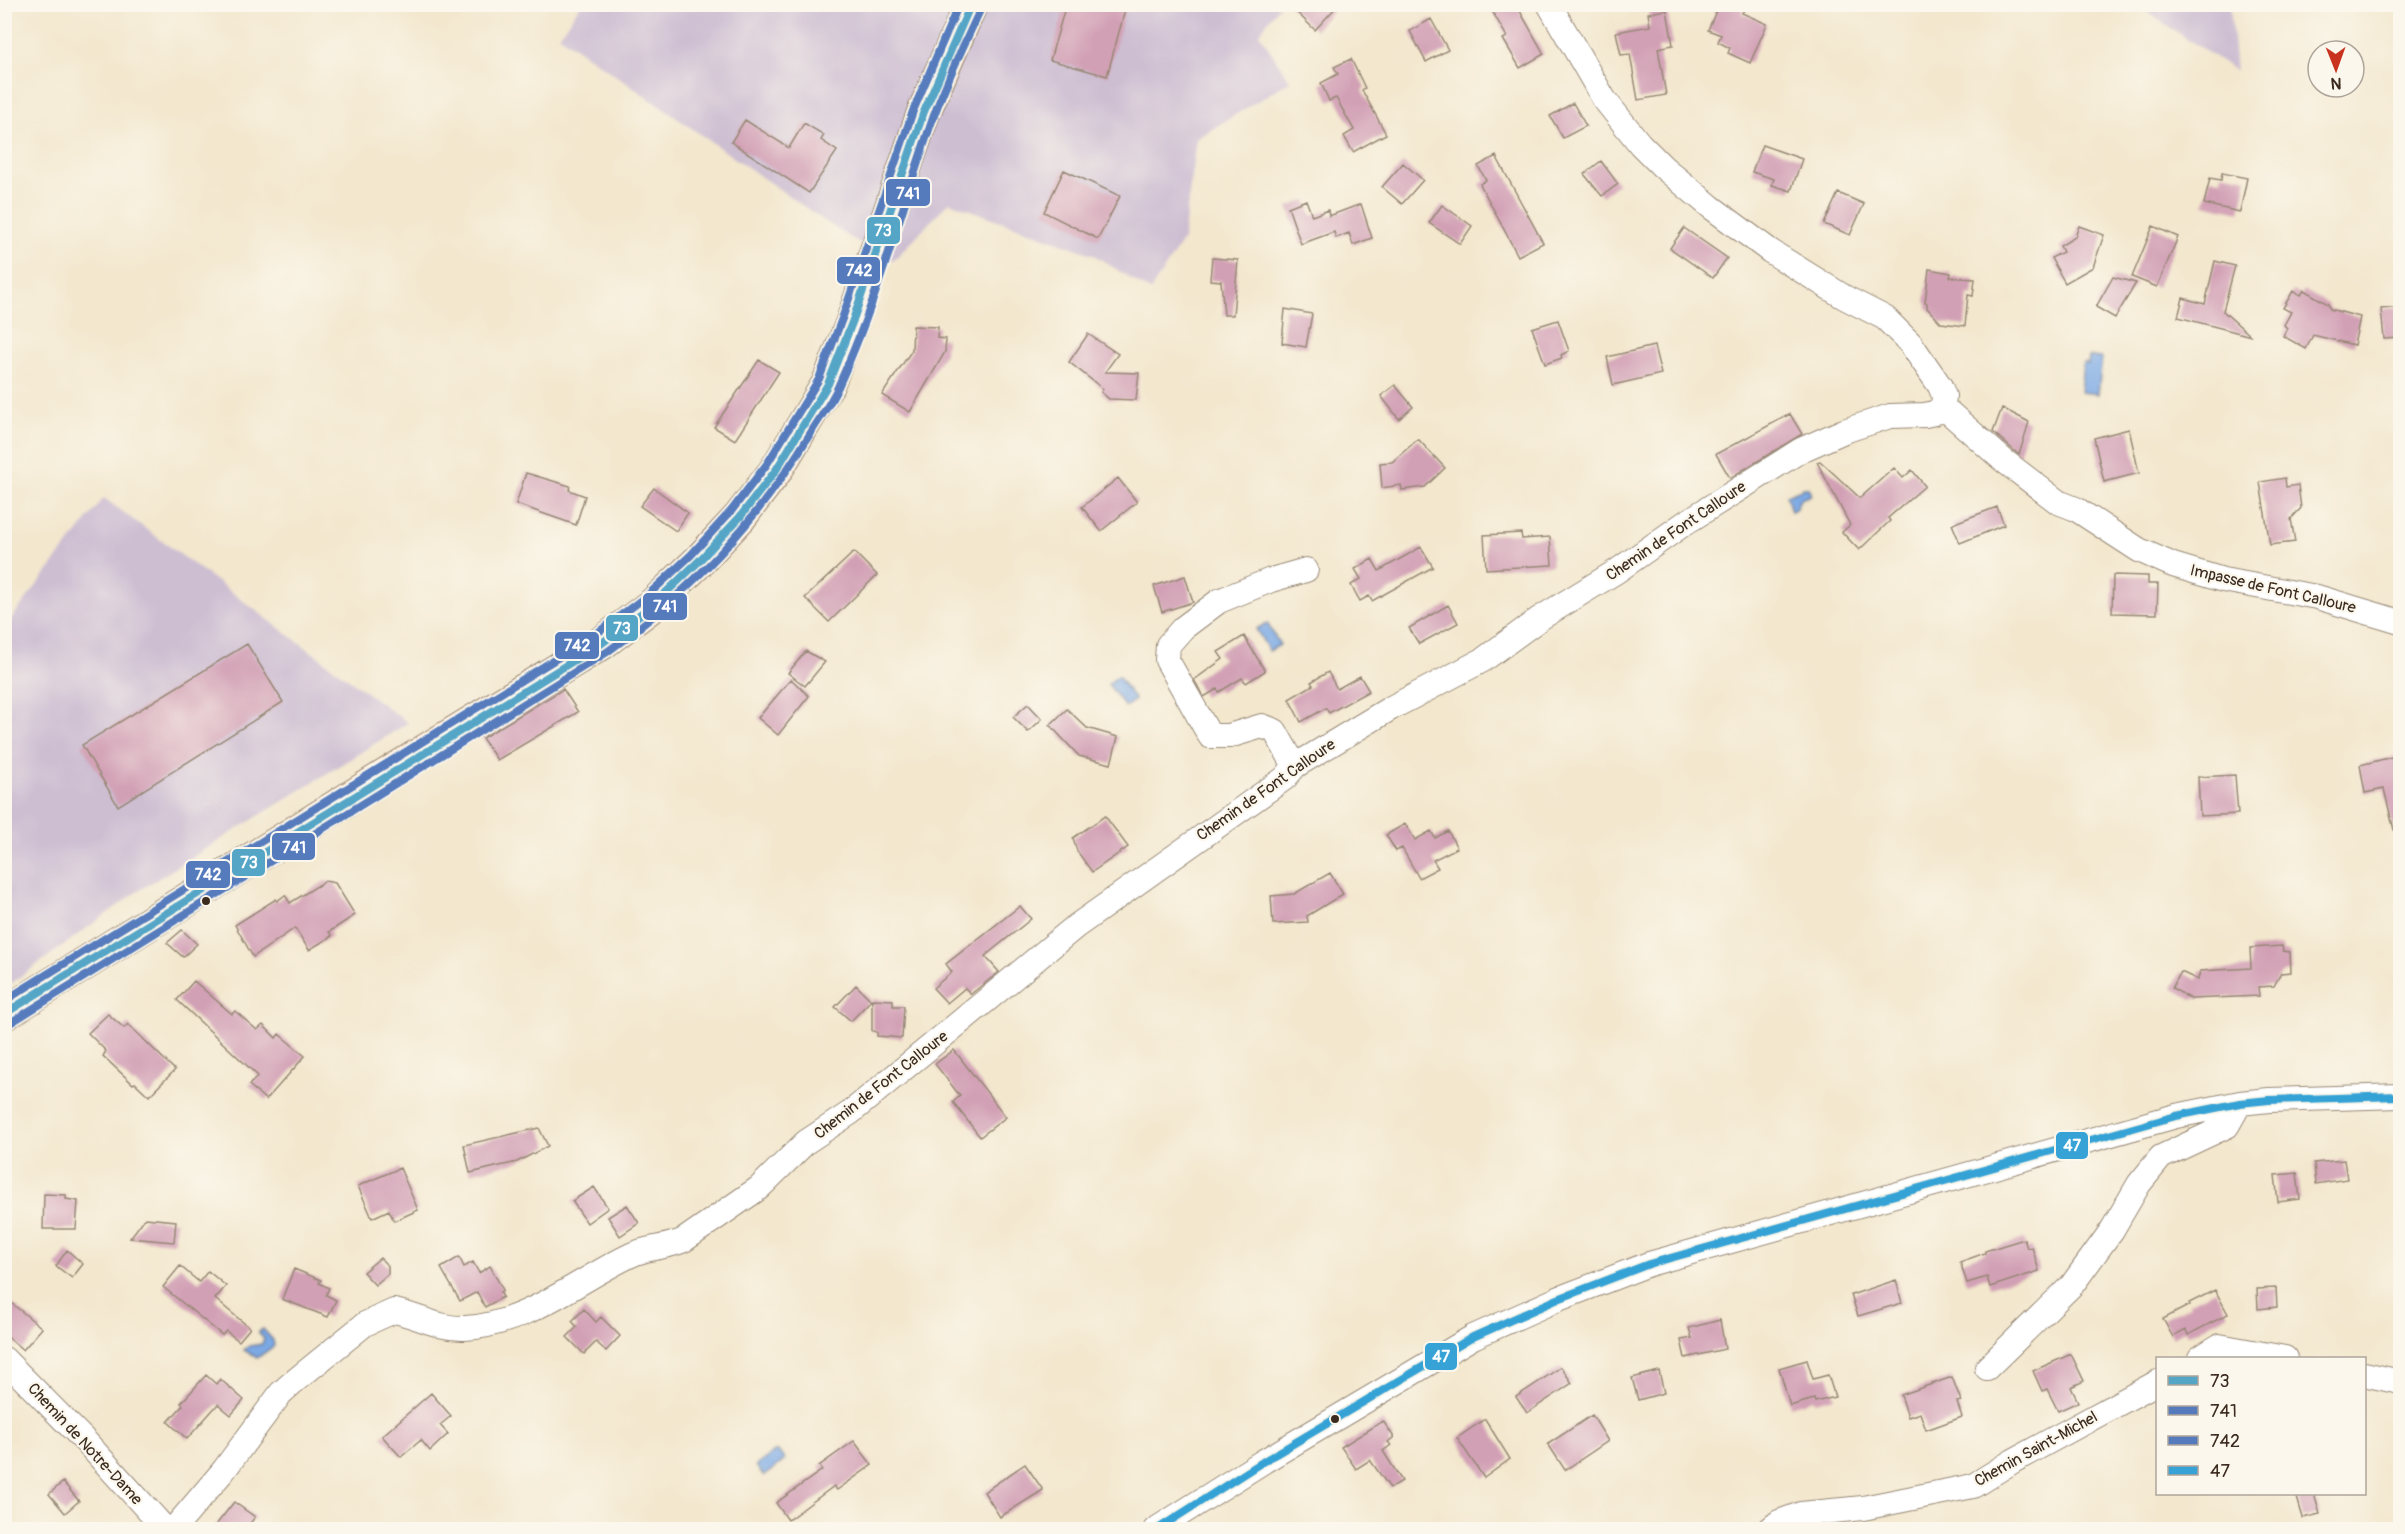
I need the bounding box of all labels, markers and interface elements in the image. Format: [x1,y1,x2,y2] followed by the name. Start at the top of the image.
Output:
[2306,39,2366,99] north arrow
[2330,73,2342,93] text: N
[885,178,931,207] line badge: 741
[896,184,920,204] text: 741
[866,216,901,245] line badge: 73
[874,221,892,241] text: 73
[836,256,881,285] line badge: 742
[846,261,872,281] text: 742
[1602,477,1750,585] street label: Chemin de Font Calloure
[2188,560,2358,618] street label: Impasse de Font Calloure
[642,592,688,621] line badge: 741
[653,597,677,617] text: 741
[605,614,639,642] line badge: 73
[613,619,631,639] text: 73
[554,631,600,660] line badge: 742
[564,636,590,656] text: 742
[1193,734,1339,845] street label: Chemin de Font Calloure
[271,832,316,861] line badge: 741
[282,838,306,858] text: 741
[231,848,266,877] line badge: 73
[240,853,258,873] text: 73
[185,860,231,889] line badge: 742
[195,865,221,885] text: 742
[200,895,212,907] unlabelled marker
[810,1026,952,1144] street label: Chemin de Font Calloure
[2055,1131,2089,1160] line badge: 47
[2063,1136,2081,1156] text: 47
[1424,1342,1458,1371] line badge: 47
[1432,1347,1450,1367] text: 47
[2156,1357,2366,1495] legend
[2210,1370,2230,1393] text: 73
[23,1379,147,1509] street label: Chemin de Notre-Dame
[2210,1400,2237,1423] text: 741
[1971,1407,2101,1491] street label: Chemin Saint-Michel
[1329,1413,1341,1425] unlabelled marker
[2210,1430,2240,1453] text: 742
[2210,1460,2230,1483] text: 47

